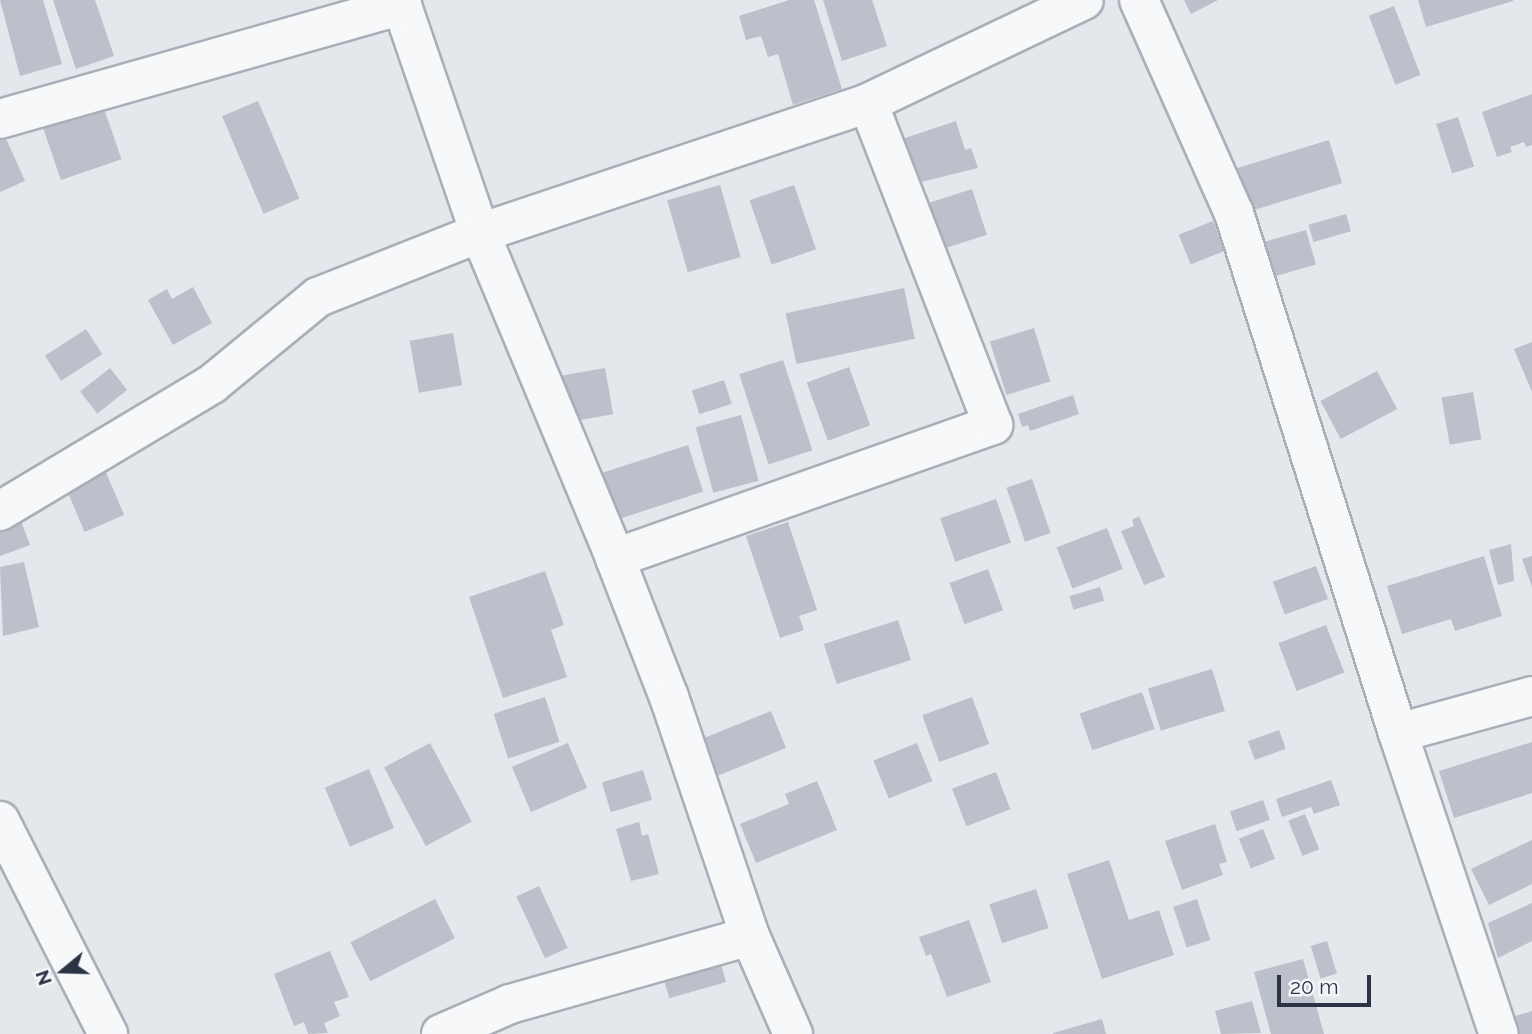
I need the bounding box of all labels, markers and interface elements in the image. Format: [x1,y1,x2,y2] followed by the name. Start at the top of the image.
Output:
[28,936,98,1006] north arrow
[1280,960,1374,1004] scale bar
[30,967,56,988] text: N
[1290,974,1338,999] text: 20 m

